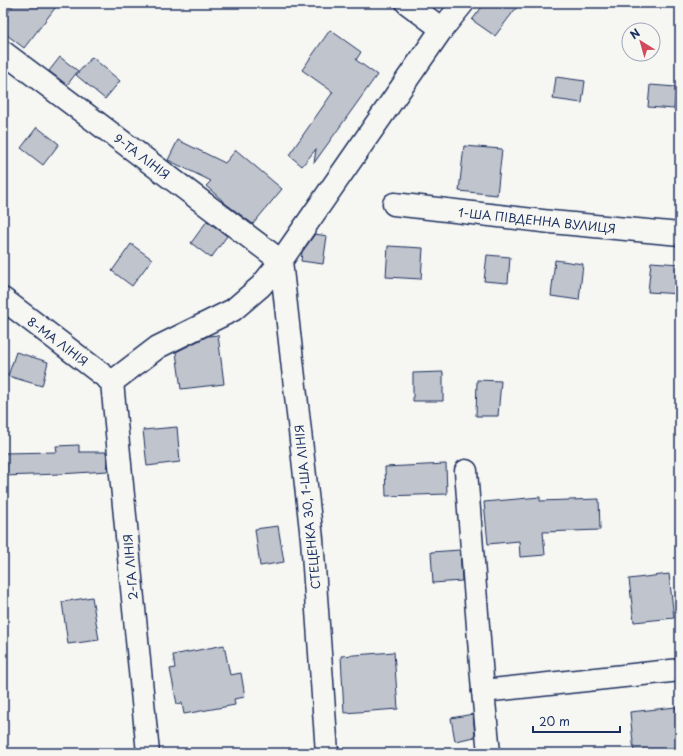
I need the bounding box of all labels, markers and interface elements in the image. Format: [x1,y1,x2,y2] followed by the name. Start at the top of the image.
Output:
[621,22,661,62] north arrow
[626,24,644,43] text: N
[110,129,174,183] street label: 9-ТА ЛІНІЯ
[457,203,617,237] street label: 1-ША ПІВДЕННА ВУЛИЦЯ
[24,312,92,370] street label: 8-МА ЛІНІЯ
[289,424,325,590] street label: СТЕЦЕНКА 30, 1-ША ЛІНІЯ
[118,533,142,601] street label: 2-ГА ЛІНІЯ
[533,708,620,734] scale bar
[539,712,570,730] text: 20 m

